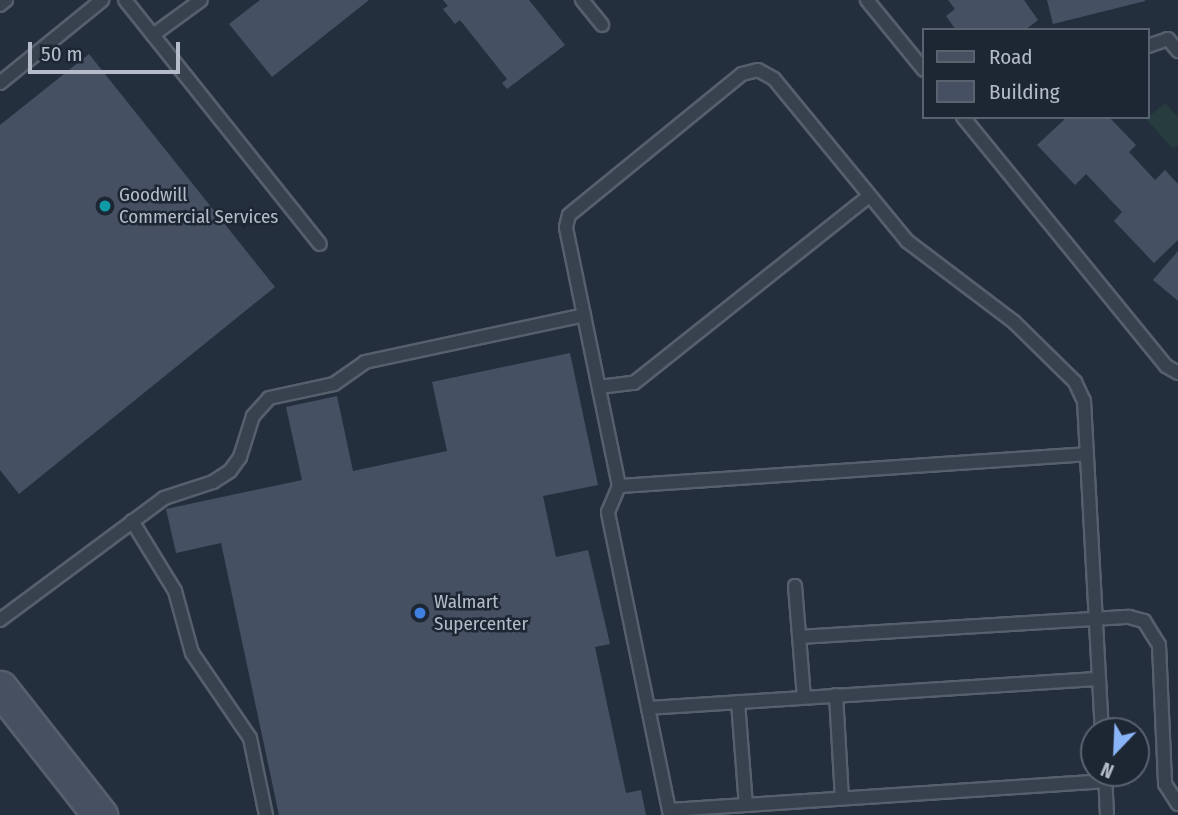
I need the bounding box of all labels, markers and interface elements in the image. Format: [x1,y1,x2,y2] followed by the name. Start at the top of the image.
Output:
[32,28,184,72] scale bar
[922,28,1150,119] legend
[41,41,83,67] text: 50 m
[989,44,1033,70] text: Road
[989,79,1060,105] text: Building
[119,184,278,228] place label: Goodwill Commercial Services
[97,198,113,214] marker: Goodwill Commercial Services
[434,591,528,635] place label: Walmart Supercenter
[412,605,428,621] marker: Walmart Supercenter
[1080,717,1150,787] north arrow
[1098,757,1117,783] text: N

